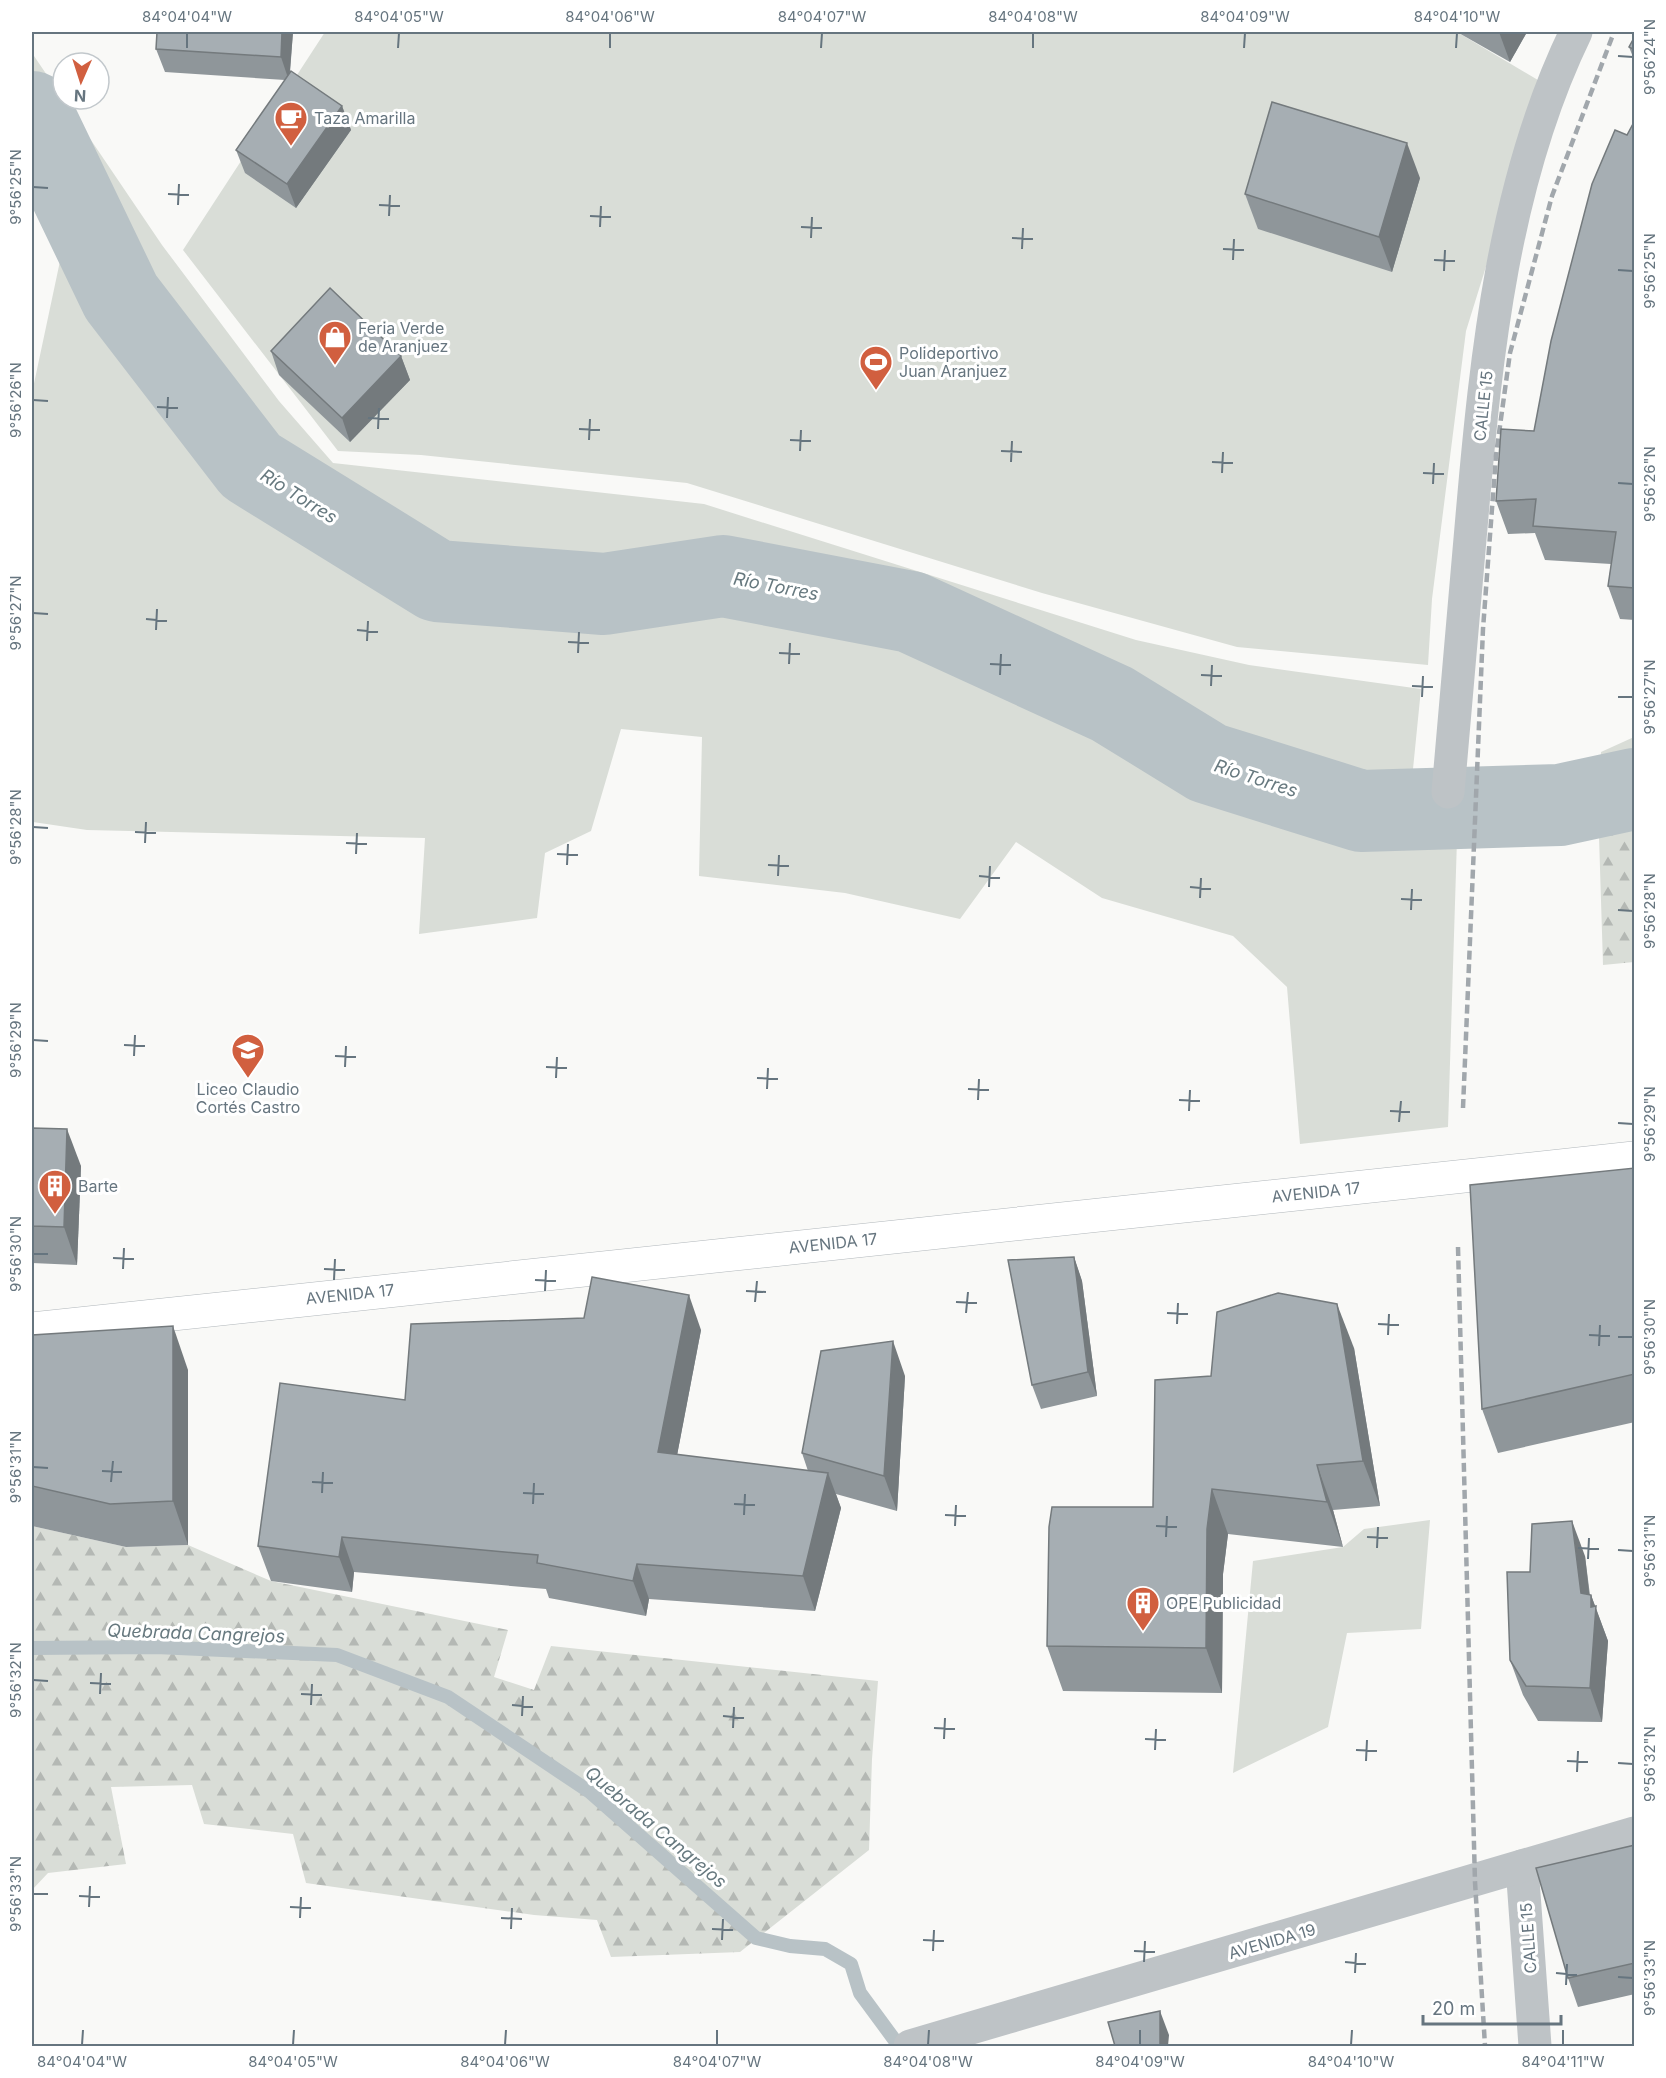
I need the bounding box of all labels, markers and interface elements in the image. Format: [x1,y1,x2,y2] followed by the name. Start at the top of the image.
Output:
[142,7,232,26] text: 84°04'04"W
[354,7,444,26] text: 84°04'05"W
[565,7,655,26] text: 84°04'06"W
[778,7,867,26] text: 84°04'07"W
[988,7,1078,26] text: 84°04'08"W
[1200,7,1290,26] text: 84°04'09"W
[1414,7,1500,26] text: 84°04'10"W
[1640,19,1659,95] text: 9°56'24"N
[51,51,111,111] north arrow
[74,86,87,106] text: N
[273,100,309,147] cafe icon: Taza Amarilla
[314,108,415,128] place label: Taza Amarilla
[6,149,25,225] text: 9°56'25"N
[1640,233,1659,309] text: 9°56'25"N
[358,318,448,356] place label: Feria Verde de Aranjuez
[317,319,353,366] shop icon: Feria Verde de Aranjuez
[899,343,1007,381] place label: Polideportivo Juan Aranjuez
[858,344,894,391] sports icon: Polideportivo Juan Aranjuez
[6,362,25,438] text: 9°56'26"N
[1469,370,1497,442] street label: CALLE 15
[1640,446,1659,522] text: 9°56'26"N
[257,464,341,528] water label: Río Torres
[732,567,820,605] water label: Río Torres
[6,576,25,650] text: 9°56'27"N
[1640,660,1659,734] text: 9°56'27"N
[1212,755,1300,801] water label: Río Torres
[6,789,25,865] text: 9°56'28"N
[1640,873,1659,949] text: 9°56'28"N
[6,1002,25,1078] text: 9°56'29"N
[230,1032,266,1079] school or university icon: Liceo Claudio Cortés Castro
[196,1079,300,1117] place label: Liceo Claudio Cortés Castro
[1640,1086,1659,1162] text: 9°56'29"N
[37,1168,73,1215] building icon: Barte
[78,1176,118,1196] place label: Barte
[1271,1177,1361,1207] street label: AVENIDA 17
[6,1216,25,1292] text: 9°56'30"N
[788,1228,878,1258] street label: AVENIDA 17
[305,1279,395,1309] street label: AVENIDA 17
[1640,1299,1659,1375] text: 9°56'30"N
[6,1431,25,1503] text: 9°56'31"N
[1640,1515,1659,1587] text: 9°56'31"N
[1125,1585,1161,1632] building icon: OPE Publicidad
[1166,1593,1281,1613] place label: OPE Publicidad
[107,1619,285,1647] water label: Quebrada Cangrejos
[6,1642,25,1718] text: 9°56'32"N
[1640,1726,1659,1802] text: 9°56'32"N
[581,1762,731,1892] water label: Quebrada Cangrejos
[6,1856,25,1932] text: 9°56'33"N
[1516,1902,1540,1974] street label: CALLE 15
[1226,1919,1318,1963] street label: AVENIDA 19
[1640,1940,1659,2016] text: 9°56'33"N
[1423,1988,1561,2026] scale bar
[1432,1998,1475,2019] text: 20 m
[37,2052,127,2071] text: 84°04'04"W
[248,2052,338,2071] text: 84°04'05"W
[460,2052,550,2071] text: 84°04'06"W
[673,2052,762,2071] text: 84°04'07"W
[883,2052,973,2071] text: 84°04'08"W
[1095,2052,1185,2071] text: 84°04'09"W
[1308,2052,1394,2071] text: 84°04'10"W
[1521,2052,1605,2071] text: 84°04'11"W

